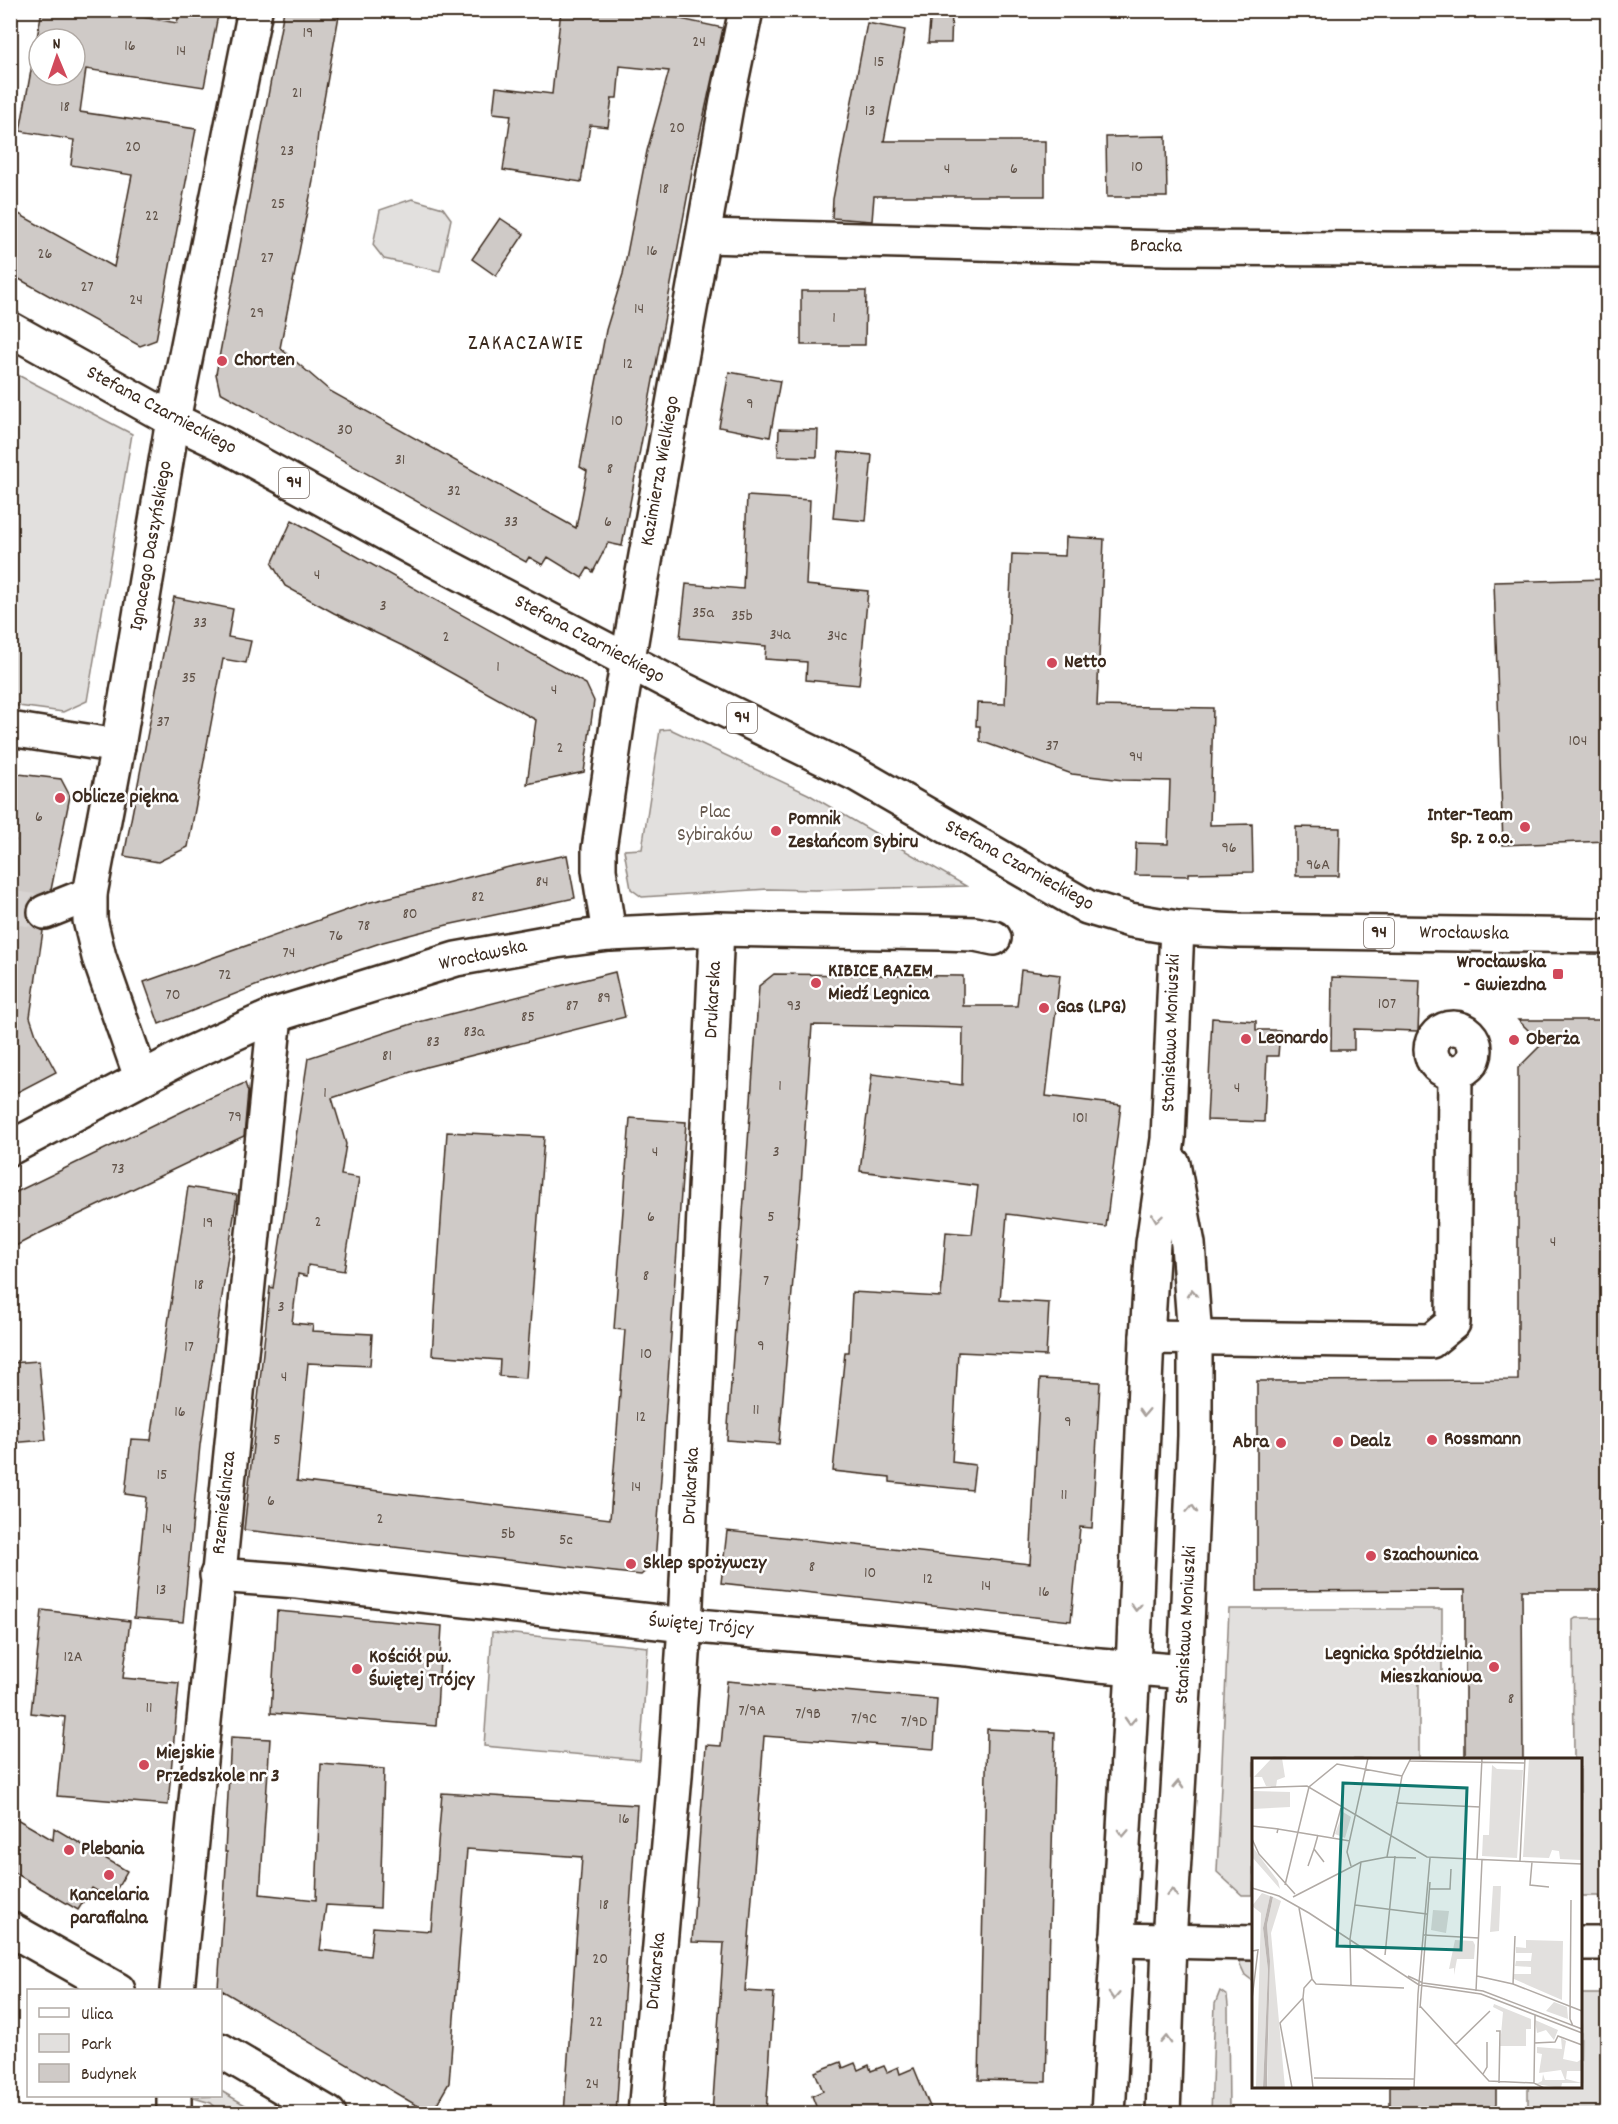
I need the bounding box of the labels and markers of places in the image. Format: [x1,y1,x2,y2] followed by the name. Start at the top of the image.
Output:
[234,347,295,375] place label: Chorten
[215,354,229,368] marker: Chorten
[1064,649,1106,677] place label: Netto
[1045,656,1059,670] marker: Netto
[72,784,179,812] place label: Oblicze piękna
[53,791,67,805] marker: Oblicze piękna
[1427,802,1513,853] place label: Inter-Team Sp. z o.o.
[788,806,918,857] place label: Pomnik Zesłańcom Sybiru
[1518,820,1532,834] marker: Inter-Team Sp. z o.o.
[769,824,783,838] marker: Pomnik Zesłańcom Sybiru
[1457,949,1547,1000] place label: Wrocławska - Gwiezdna
[828,958,933,1009] place label: KIBICE RAZEM Miedź Legnica
[1551,967,1565,981] marker: Wrocławska - Gwiezdna
[809,976,823,990] marker: KIBICE RAZEM Miedź Legnica
[1056,994,1126,1022] place label: Gas (LPG)
[1037,1001,1051,1015] marker: Gas (LPG)
[1258,1025,1328,1053] place label: Leonardo
[1526,1026,1580,1054] place label: Oberża
[1239,1032,1253,1046] marker: Leonardo
[1507,1033,1521,1047] marker: Oberża
[1444,1426,1521,1454] place label: Rossmann
[1350,1428,1391,1456] place label: Dealz
[1233,1429,1270,1457] place label: Abra
[1425,1433,1439,1447] marker: Rossmann
[1331,1435,1345,1449] marker: Dealz
[1274,1436,1288,1450] marker: Abra
[1383,1542,1479,1570] place label: Szachownica
[1364,1549,1378,1563] marker: Szachownica
[643,1550,767,1578] place label: Sklep spożywczy
[624,1557,638,1571] marker: Sklep spożywczy
[1325,1641,1483,1692] place label: Legnicka Spółdzielnia Mieszkaniowa
[369,1644,475,1695] place label: Kościół pw. Świętej Trójcy
[1487,1660,1501,1674] marker: Legnicka Spółdzielnia Mieszkaniowa
[350,1662,364,1676] marker: Kościół pw. Świętej Trójcy
[156,1740,280,1791] place label: Miejskie Przedszkole nr 3
[137,1758,151,1772] marker: Miejskie Przedszkole nr 3
[81,1836,145,1864] place label: Plebania
[62,1843,76,1857] marker: Plebania
[102,1868,116,1882] marker: Kancelaria parafialna
[69,1882,149,1933] place label: Kancelaria parafialna

